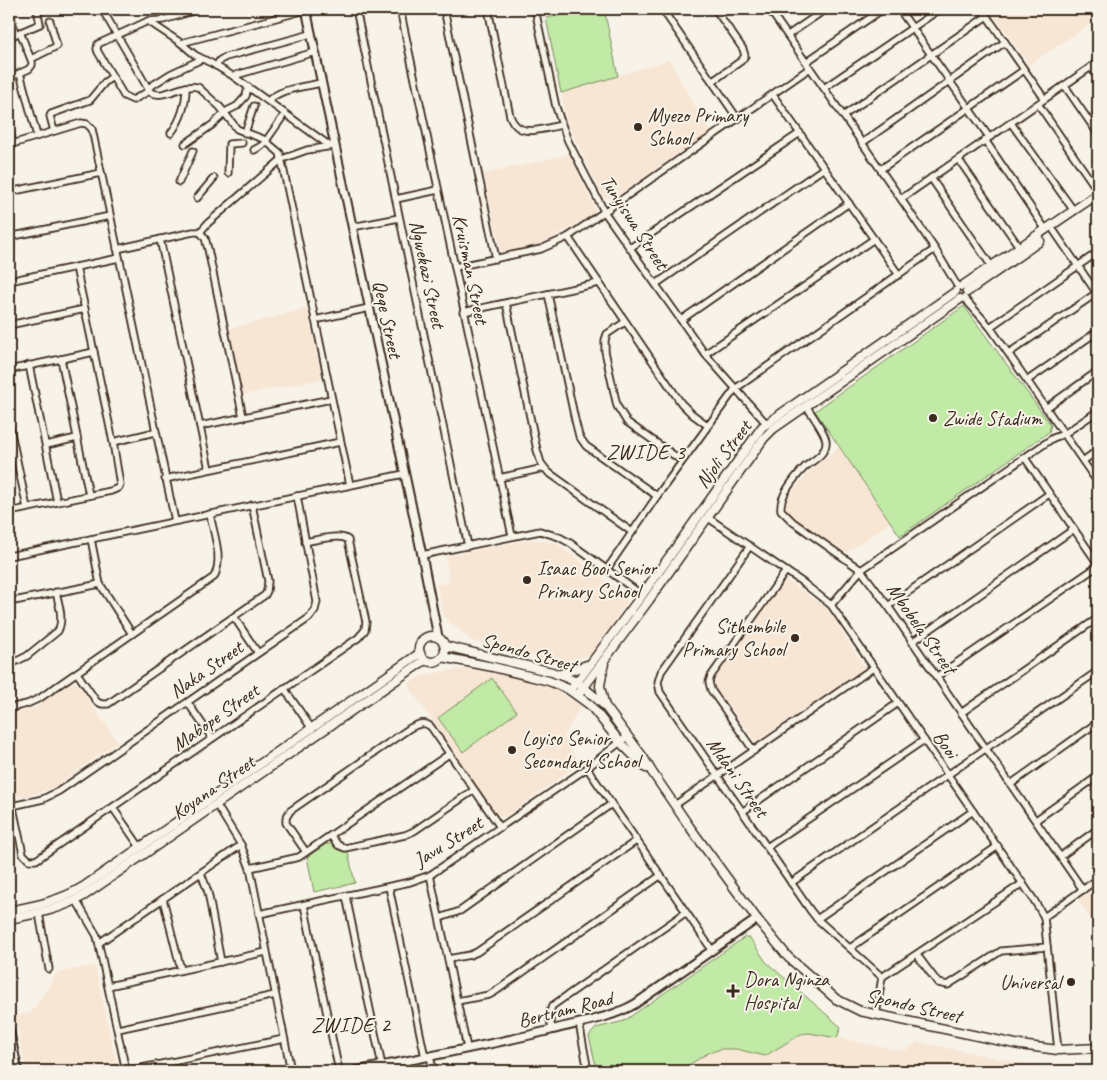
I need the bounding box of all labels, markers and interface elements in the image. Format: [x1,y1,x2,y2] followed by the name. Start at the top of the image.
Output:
[648,103,750,151] place label: Myezo Primary School
[632,121,644,133] marker: Myezo Primary School
[595,170,676,276] street label: Tunyiswa Street
[447,212,495,329] street label: Kruisman Street
[404,218,452,333] street label: Ngwekazi Street
[367,278,408,362] street label: Qeqe Street
[943,406,1044,431] place label: Zwide Stadium
[927,412,939,424] marker: Zwide Stadium
[690,413,758,493] street label: Njoli Street
[606,439,686,465] district label: ZWIDE 3
[537,556,658,604] place label: Isaac Booi Senior Primary School
[521,574,533,586] marker: Isaac Booi Senior Primary School
[881,578,964,681] street label: Mbobela Street
[682,614,789,662] place label: Sithembile Primary School
[479,627,582,679] street label: Spondo Street
[789,632,801,644] marker: Sithembile Primary School
[165,634,250,704] street label: Naka Street
[167,677,266,757] street label: Mabope Street
[522,726,643,774] place label: Loyiso Senior Secondary School
[927,726,965,765] street label: Booi
[701,733,776,824] street label: Mdani Street
[506,744,518,756] marker: Loyiso Senior Secondary School
[167,748,262,825] street label: Koyana Street
[408,809,489,873] street label: Javu Street
[744,967,830,1015] place label: Dora Nginza Hospital
[1000,970,1065,995] place label: Universal
[1065,976,1077,988] marker: Universal
[864,982,967,1029] street label: Spondo Street
[726,984,740,998] marker: Dora Nginza Hospital
[515,985,618,1033] street label: Bertram Road
[311,1012,391,1038] district label: ZWIDE 2

